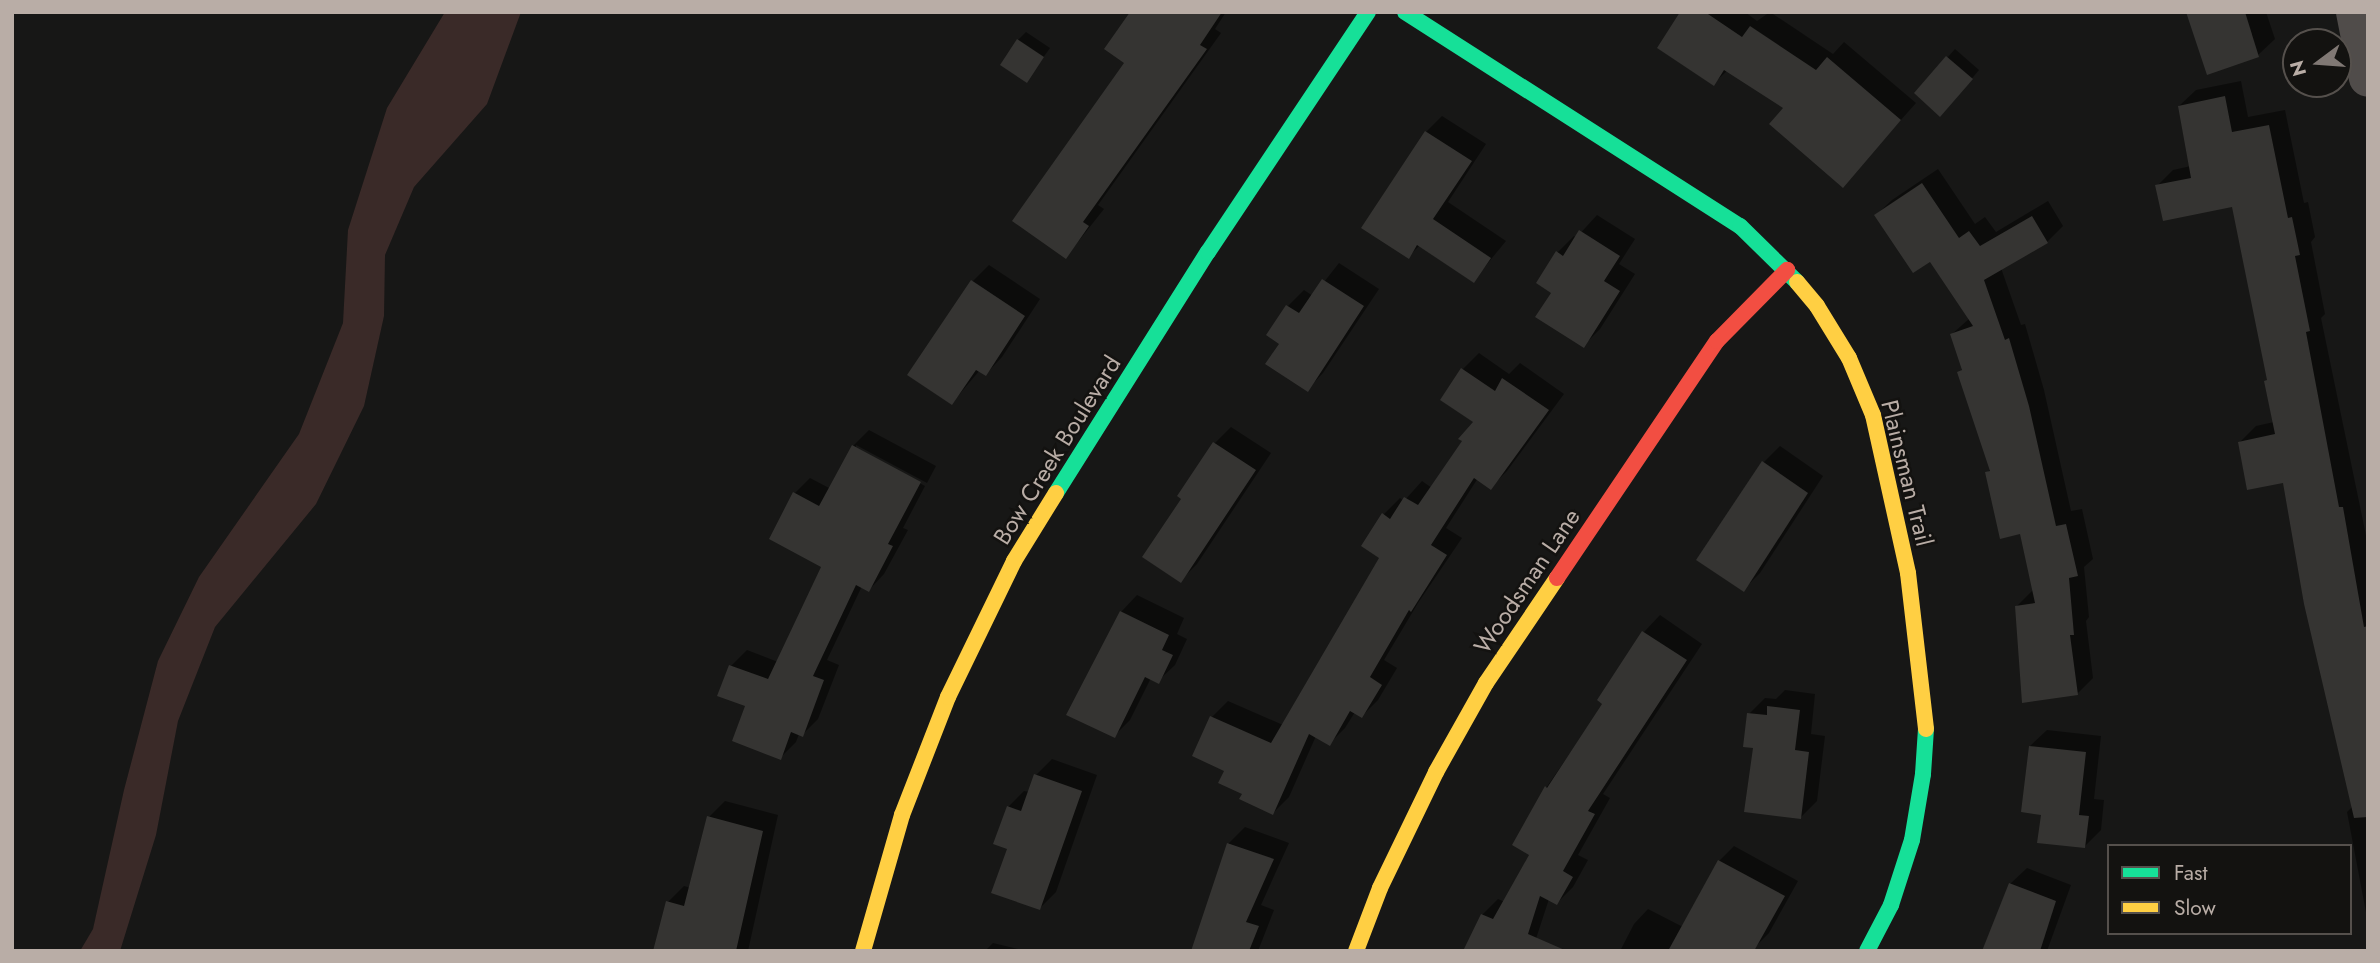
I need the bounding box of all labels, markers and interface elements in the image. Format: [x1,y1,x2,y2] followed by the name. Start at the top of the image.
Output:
[2282,28,2352,98] north arrow
[2283,57,2313,79] text: N
[987,350,1127,550] street label: Bow Creek Boulevard
[1875,397,1939,549] street label: Plainsman Trail
[1468,503,1586,659] street label: Woodsman Lane
[2107,844,2352,935] legend
[2174,858,2207,888] text: Fast
[2174,893,2216,923] text: Slow

